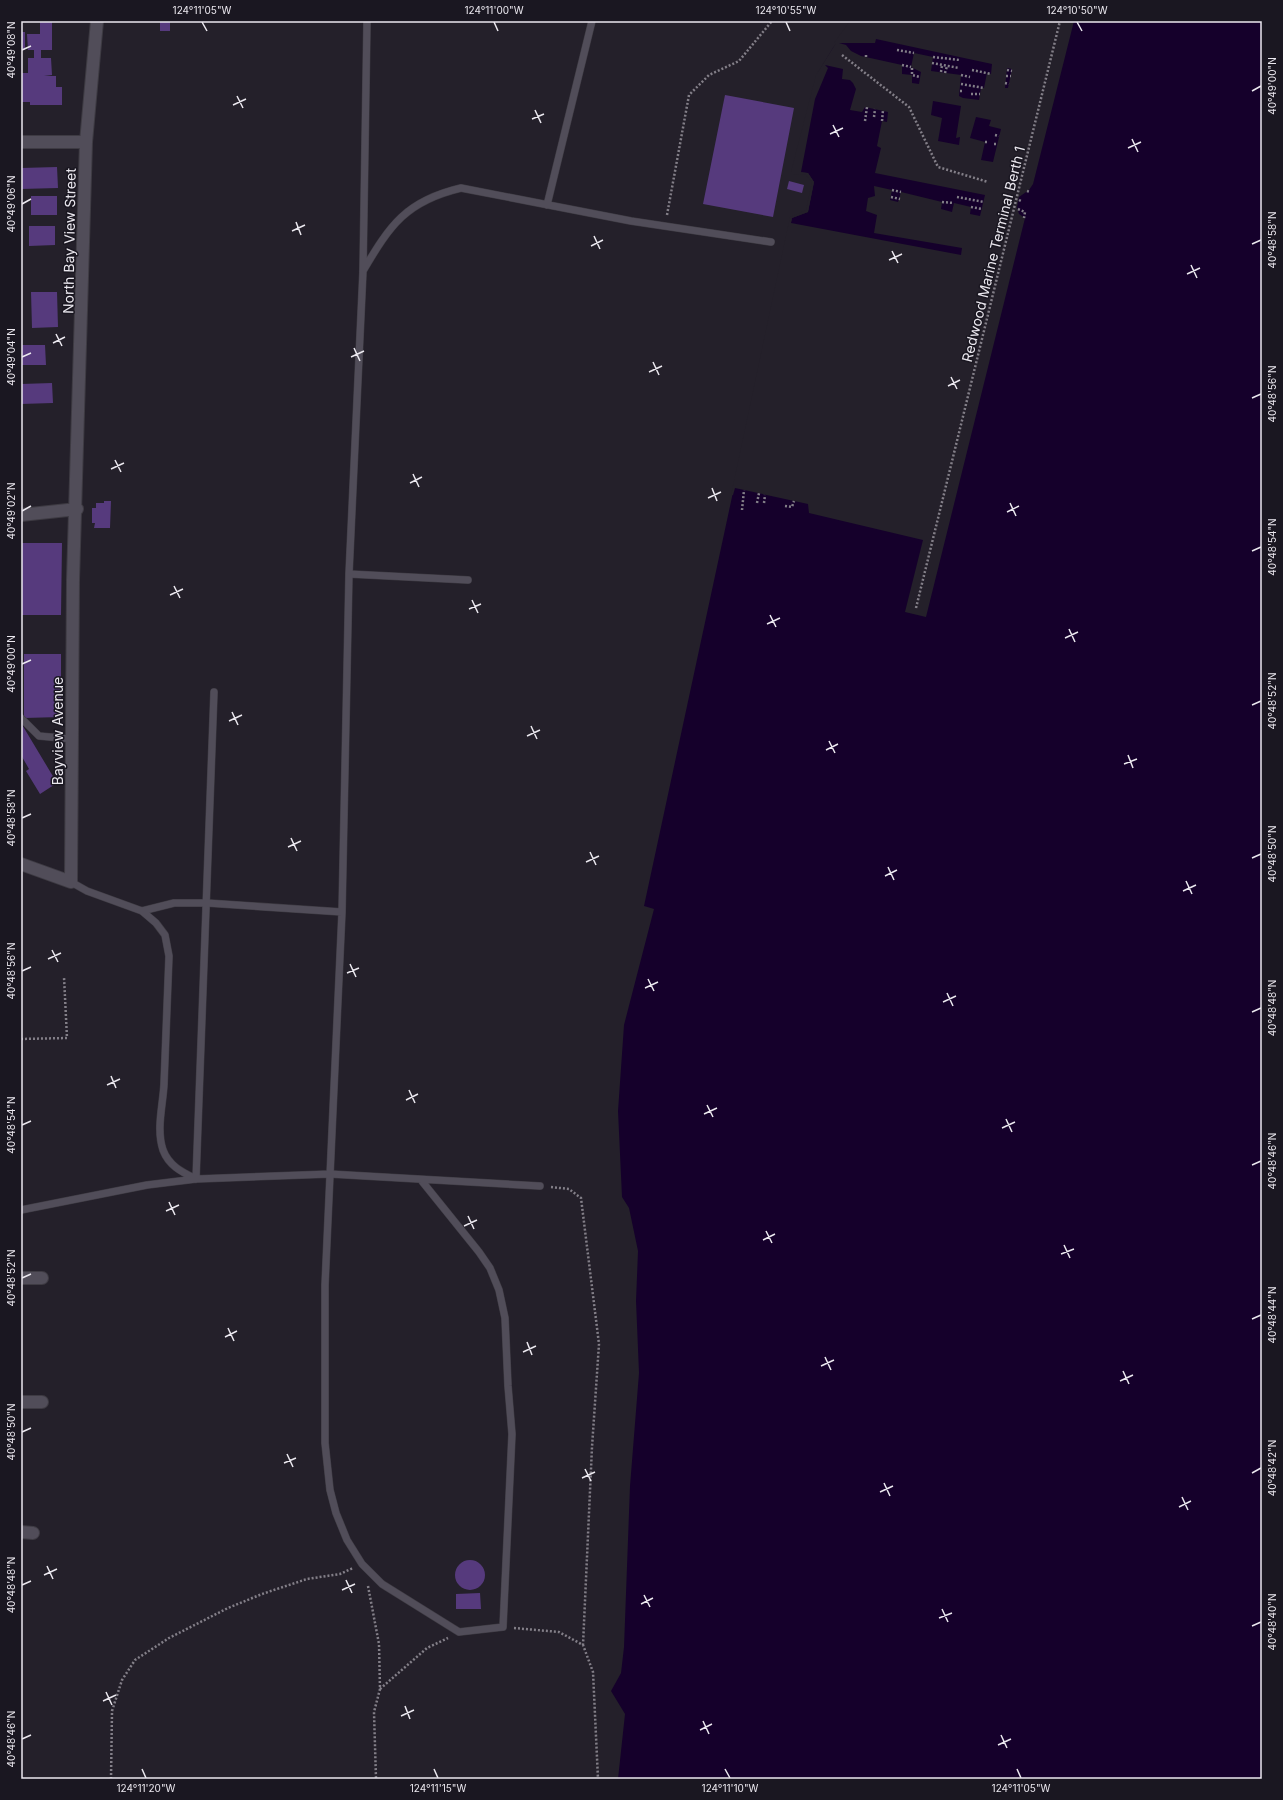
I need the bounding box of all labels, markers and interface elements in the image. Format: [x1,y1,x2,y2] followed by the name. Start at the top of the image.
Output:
[173,4,232,16] text: 124°11'05"W
[464,4,524,16] text: 124°11'00"W
[756,4,817,16] text: 124°10'55"W
[1046,4,1108,16] text: 124°10'50"W
[5,21,17,79] text: 40°49'08"N
[1266,57,1278,115] text: 40°49'00"N
[958,144,1028,364] street label: Redwood Marine Terminal Berth 1
[59,168,79,314] street label: North Bay View Street
[5,175,17,233] text: 40°49'06"N
[1266,212,1278,268] text: 40°48'58"N
[5,328,17,386] text: 40°49'04"N
[1266,366,1278,423] text: 40°48'56"N
[5,482,17,540] text: 40°49'02"N
[1266,518,1278,576] text: 40°48'54"N
[5,635,17,693] text: 40°49'00"N
[1266,673,1278,729] text: 40°48'52"N
[49,677,66,785] street label: Bayview Avenue
[5,790,17,846] text: 40°48'58"N
[1266,825,1278,883] text: 40°48'50"N
[5,943,17,1000] text: 40°48'56"N
[1266,980,1278,1036] text: 40°48'48"N
[5,1096,17,1154] text: 40°48'54"N
[1266,1133,1278,1189] text: 40°48'46"N
[5,1250,17,1306] text: 40°48'52"N
[1266,1286,1278,1344] text: 40°48'44"N
[5,1403,17,1461] text: 40°48'50"N
[1266,1440,1278,1496] text: 40°48'42"N
[5,1557,17,1613] text: 40°48'48"N
[1266,1594,1278,1650] text: 40°48'40"N
[5,1711,17,1767] text: 40°48'46"N
[117,1782,176,1794] text: 124°11'20"W
[410,1782,466,1794] text: 124°11'15"W
[702,1782,759,1794] text: 124°11'10"W
[992,1782,1051,1794] text: 124°11'05"W

